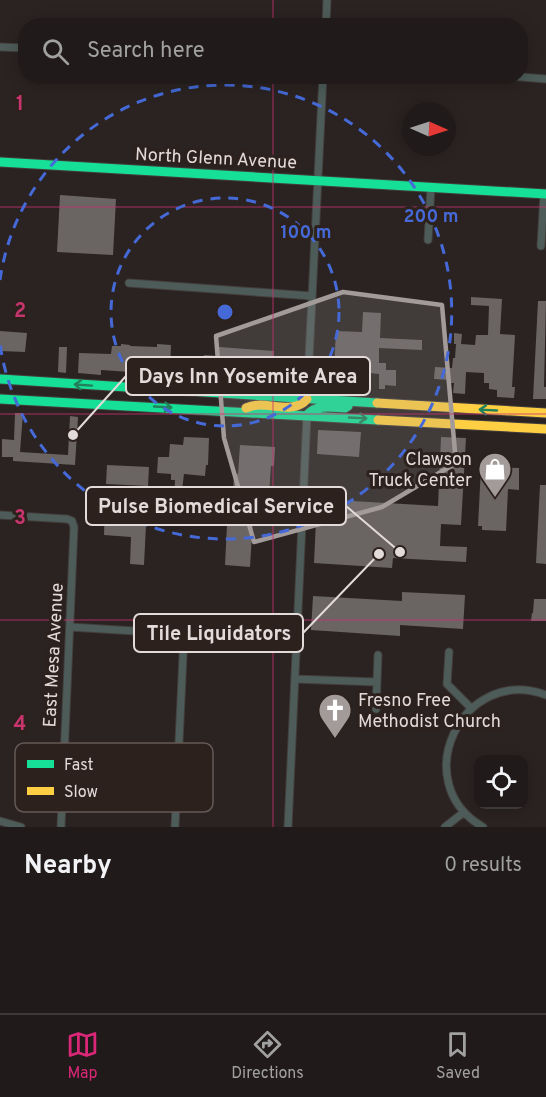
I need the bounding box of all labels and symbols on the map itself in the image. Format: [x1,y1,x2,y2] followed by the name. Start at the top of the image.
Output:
[16,92,24,118] text: 1
[402,102,456,156] north arrow
[134,144,297,175] street label: North Glenn Avenue
[403,206,459,229] text: 200 m
[280,222,332,245] text: 100 m
[14,299,26,325] text: 2
[215,302,235,322] centre of rings
[126,357,370,395] callout: Days Inn Yosemite Area
[139,365,358,391] text: Days Inn Yosemite Area
[74,379,94,390] one-way arrow
[153,402,173,413] one-way arrow
[478,404,498,415] one-way arrow
[347,413,367,424] one-way arrow
[368,449,472,493] place label: Clawson Truck Center
[477,451,513,498] shop icon: Clawson Truck Center
[86,487,346,525] callout: Pulse Biomedical Service
[98,495,334,521] text: Pulse Biomedical Service
[14,506,26,532] text: 3
[39,582,70,728] street label: East Mesa Avenue
[134,614,303,652] callout: Tile Liquidators
[147,622,291,648] text: Tile Liquidators
[358,690,501,734] place label: Fresno Free Methodist Church
[317,692,353,739] church icon: Fresno Free Methodist Church
[14,712,26,738] text: 4
[15,743,213,812] legend
[64,756,94,776] text: Fast
[64,783,98,803] text: Slow

